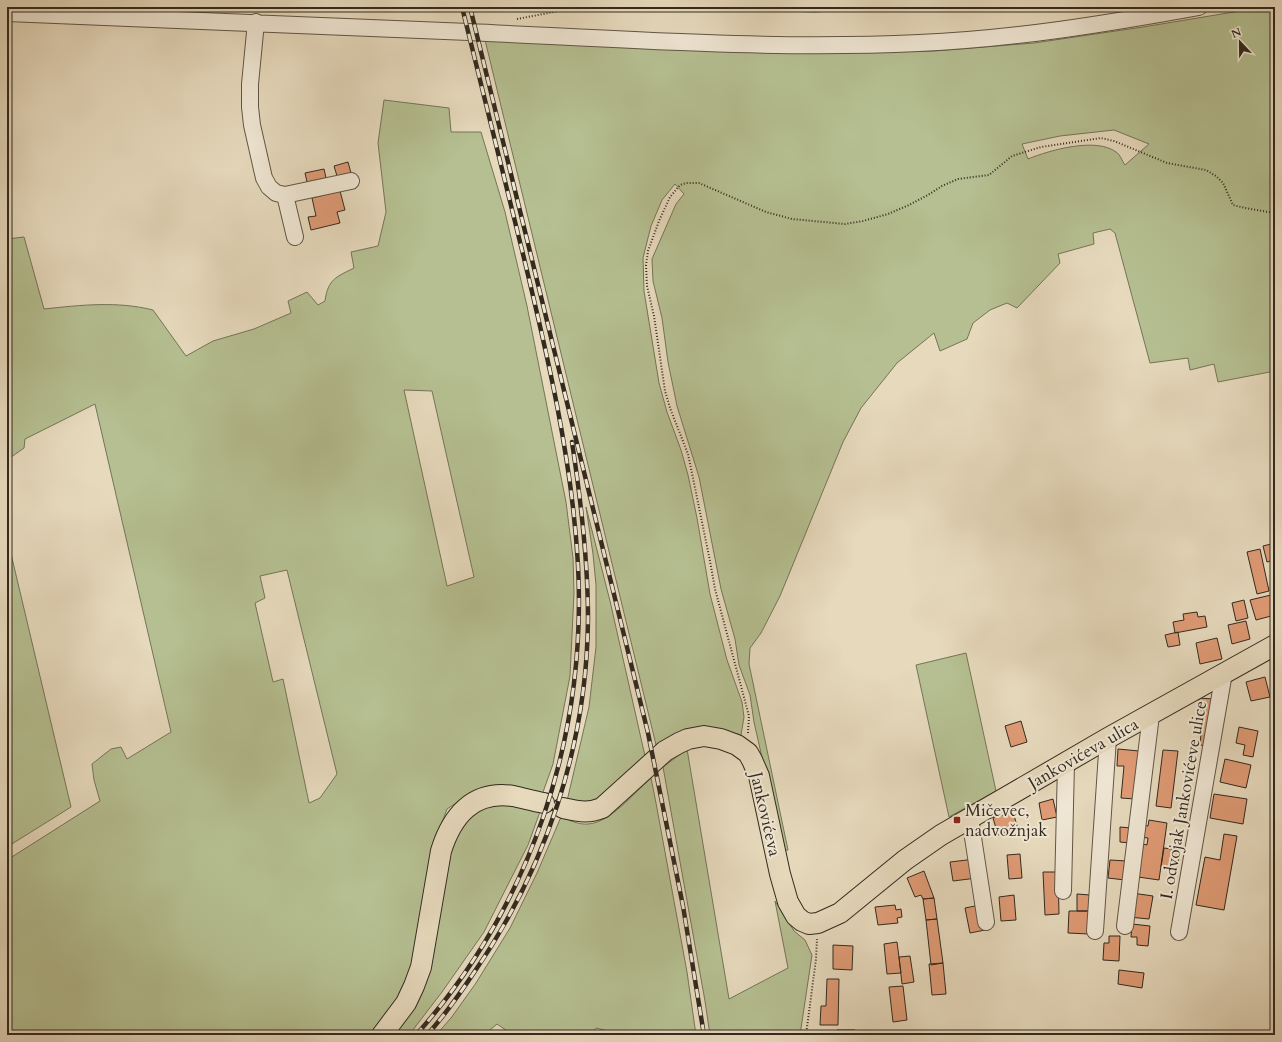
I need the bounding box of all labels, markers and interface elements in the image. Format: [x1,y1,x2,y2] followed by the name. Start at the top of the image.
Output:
[1220,22,1260,62] north arrow
[1229,24,1244,42] text: N
[1155,699,1212,901] street label: I. odvojak Jankovićeve ulice
[1021,712,1143,796] street label: Jankovićeva ulica
[744,767,787,859] street label: Jankovićeva
[965,799,1048,842] place label: Mičevec, nadvožnjak
[952,815,962,825] marker: Mičevec, nadvožnjak

